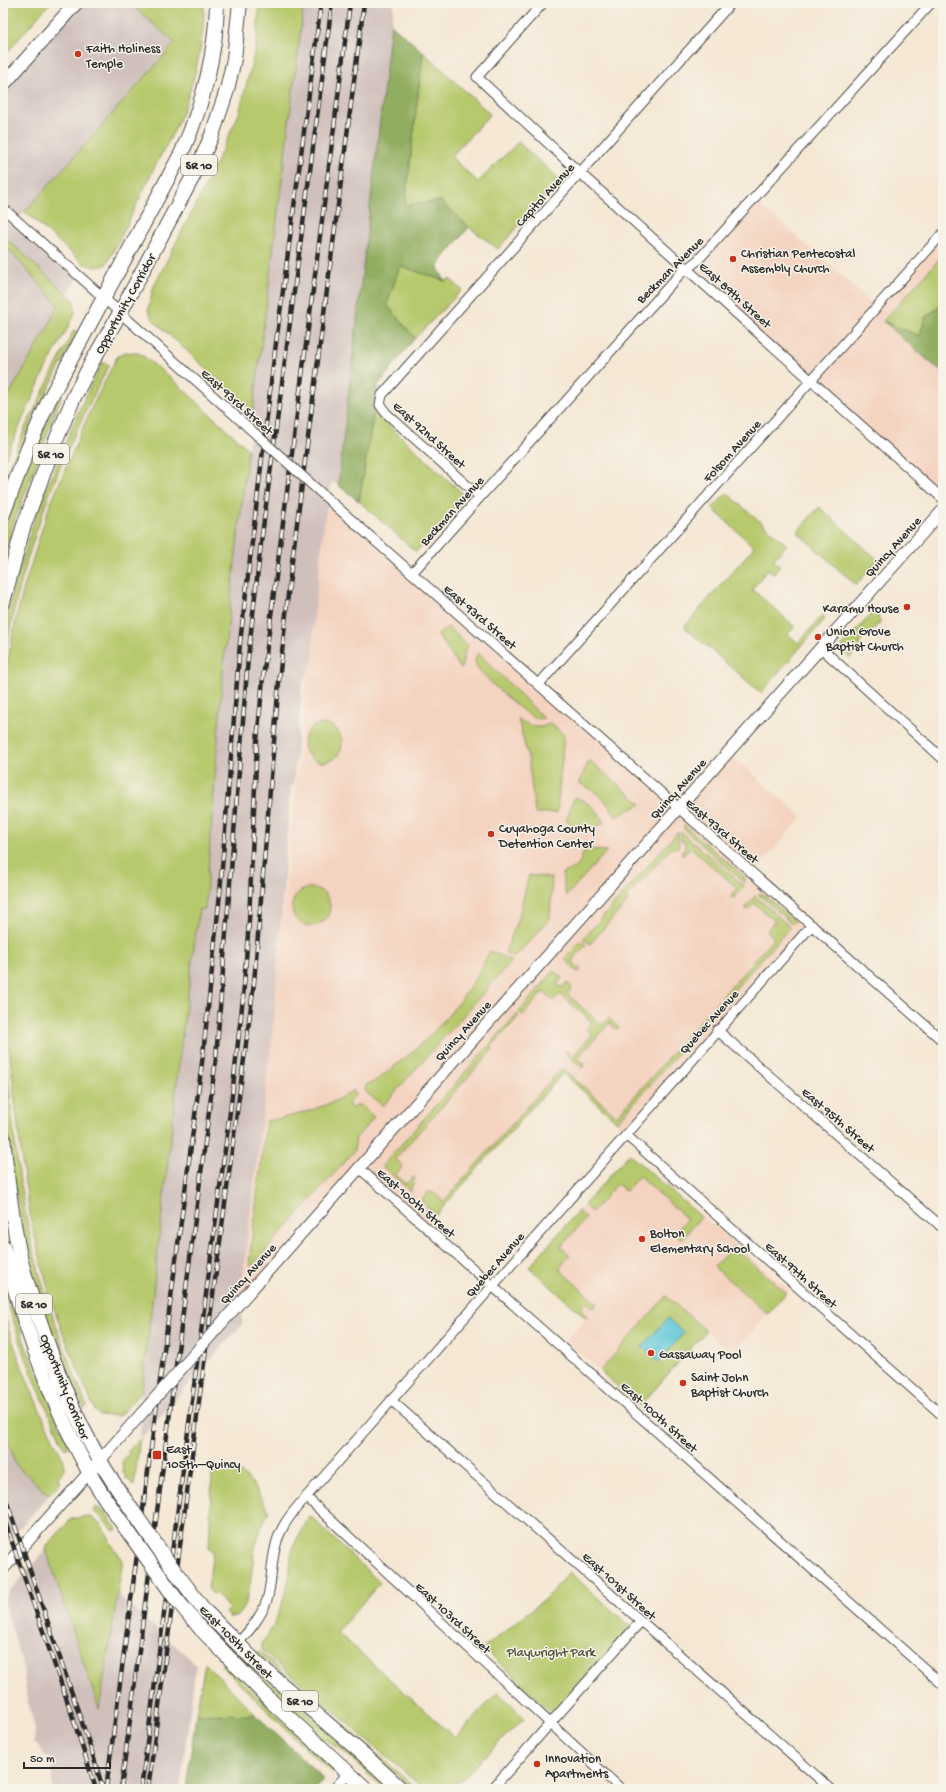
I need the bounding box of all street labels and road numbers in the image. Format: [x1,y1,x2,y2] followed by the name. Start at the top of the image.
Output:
[181,155,217,175] road number: SR 10
[513,161,579,231] street label: Capitol Avenue
[634,234,708,308] street label: Beckman Avenue
[92,250,161,357] street label: Opportunity Corridor
[695,259,775,333] street label: East 89th Street
[197,367,277,440] street label: East 93rd Street
[389,399,469,474] street label: East 92nd Street
[700,417,765,487] street label: Folsom Avenue
[33,444,69,464] road number: SR 10
[417,474,488,550] street label: Beckman Avenue
[863,514,925,581] street label: Quincy Avenue
[440,582,520,655] street label: East 93rd Street
[648,756,710,823] street label: Quincy Avenue
[682,796,762,869] street label: East 93rd Street
[677,987,743,1058] street label: Quebec Avenue
[433,998,495,1065] street label: Quincy Avenue
[798,1085,878,1158] street label: East 95th Street
[373,1166,459,1243] street label: East 100th Street
[463,1230,529,1301] street label: Quebec Avenue
[761,1240,841,1313] street label: East 97th Street
[218,1241,280,1308] street label: Quincy Avenue
[16,1294,52,1314] road number: SR 10
[36,1332,92,1443] street label: Opportunity Corridor
[617,1379,701,1458] street label: East 100th Street
[578,1550,660,1625] street label: East 101st Street
[411,1580,494,1659] street label: East 103rd Street
[195,1603,276,1684] street label: East 105th Street
[282,1691,318,1711] road number: SR 10

